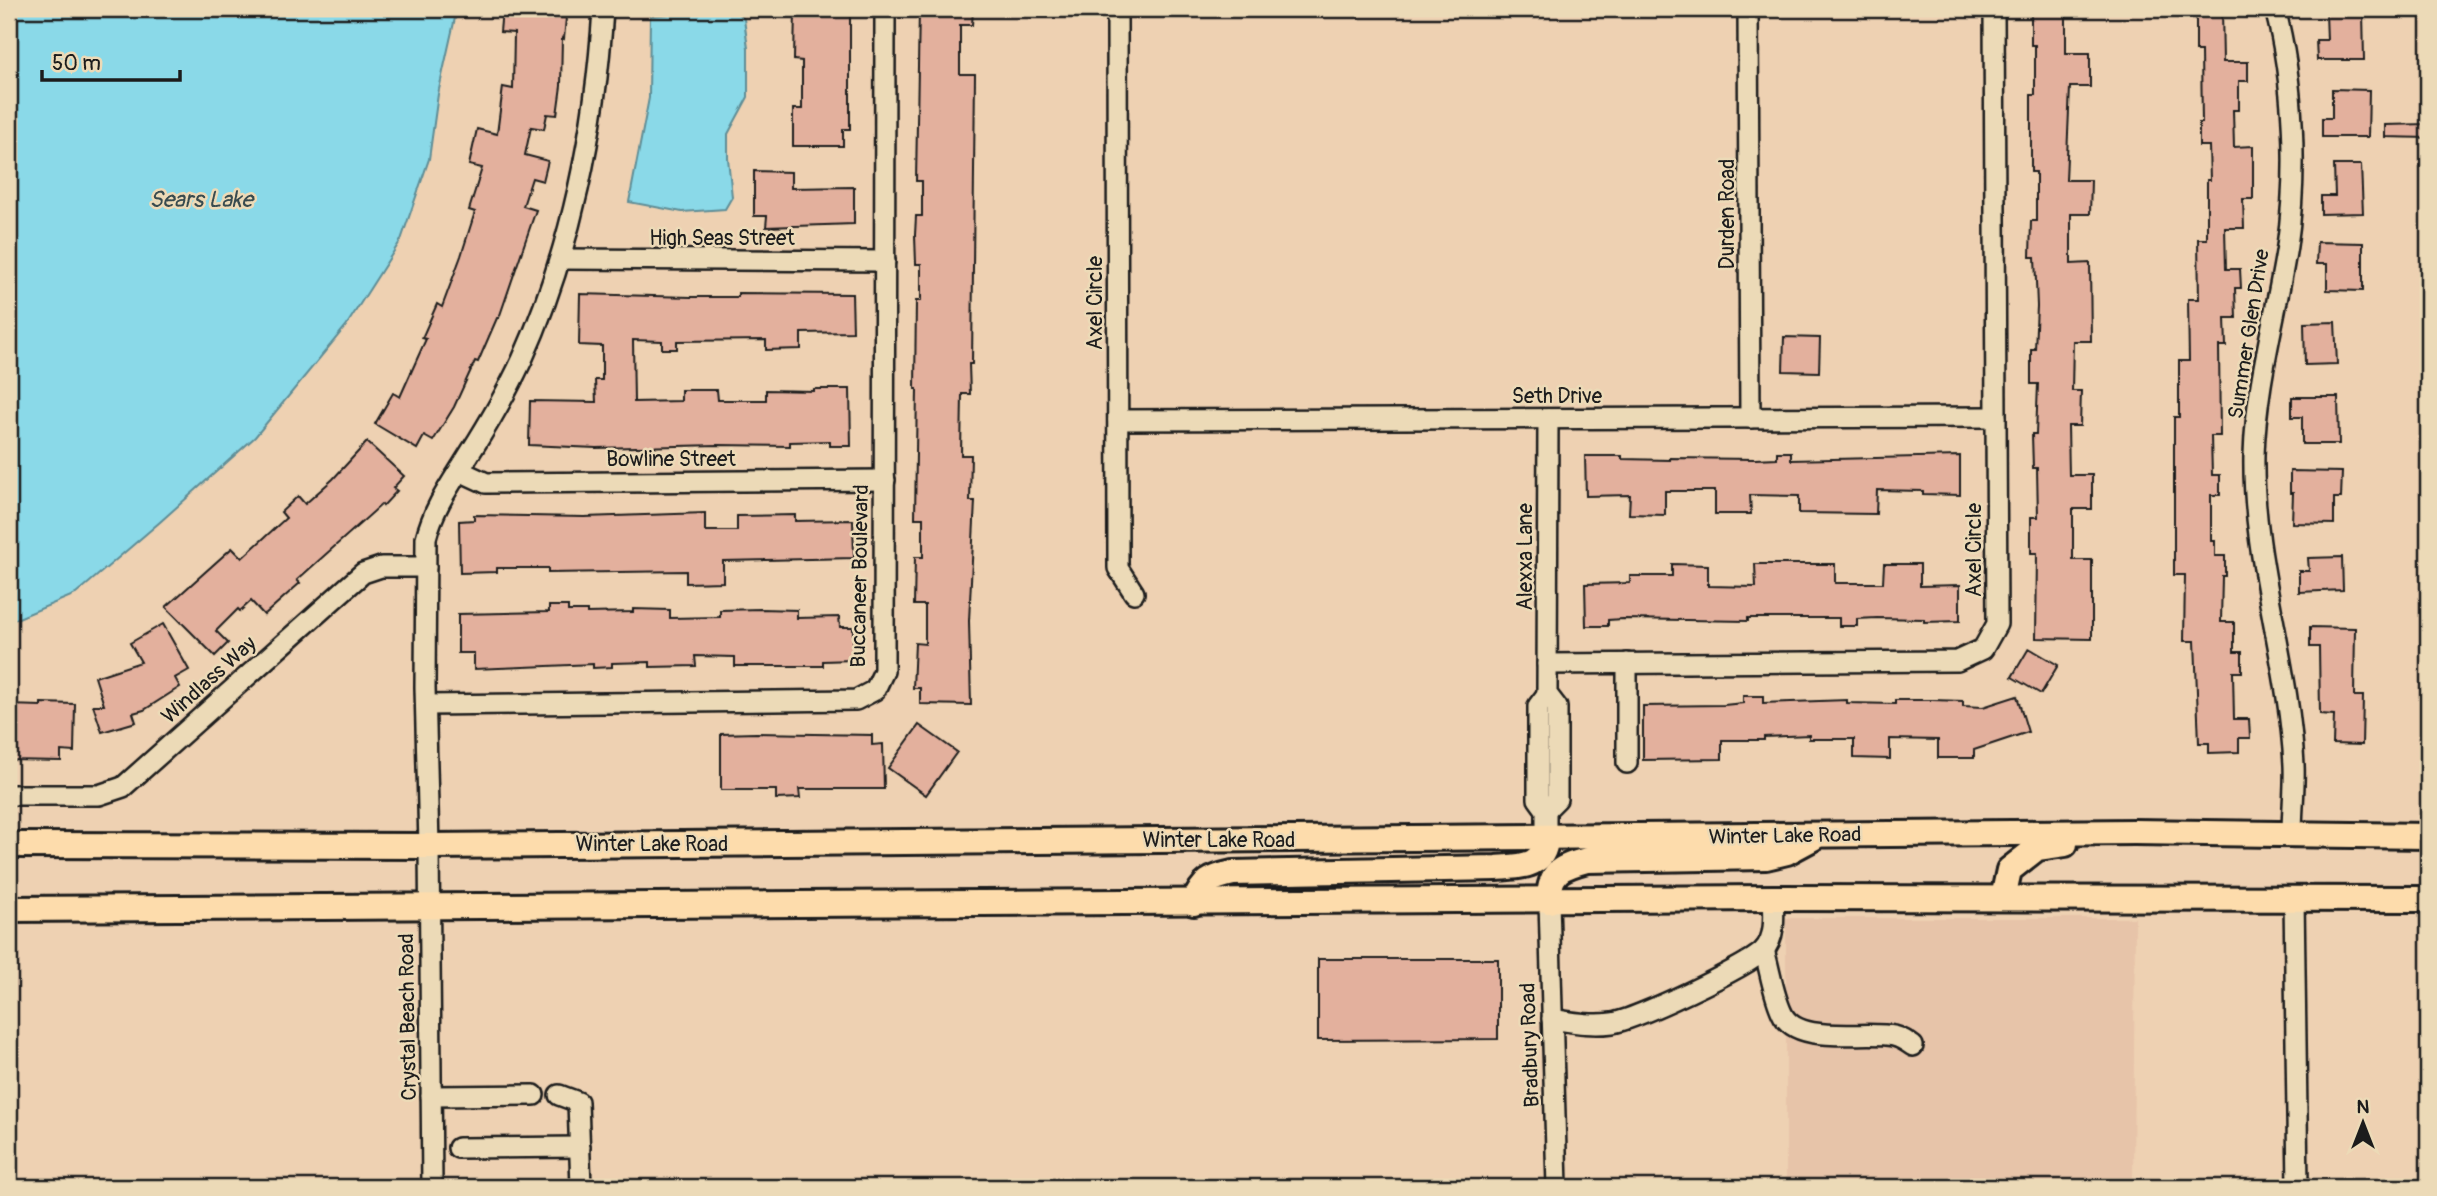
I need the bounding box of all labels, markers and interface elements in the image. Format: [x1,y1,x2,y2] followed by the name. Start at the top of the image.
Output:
[42,38,180,82] scale bar
[52,50,101,77] text: 50 m
[1714,159,1741,269] street label: Durden Road
[149,185,255,214] water label: Sears Lake
[649,225,795,252] street label: High Seas Street
[2222,246,2276,421] street label: Summer Glen Drive
[1082,255,1109,350] street label: Axel Circle
[1512,383,1603,410] street label: Seth Drive
[606,446,736,473] street label: Bowline Street
[845,484,875,668] street label: Buccaneer Boulevard
[1961,502,1988,597] street label: Axel Circle
[1512,503,1539,611] street label: Alexxa Lane
[156,630,262,730] street label: Windlass Way
[1708,821,1862,851] street label: Winter Lake Road
[1143,827,1295,854] street label: Winter Lake Road
[576,831,728,858] street label: Winter Lake Road
[393,933,423,1101] street label: Crystal Beach Road
[1514,982,1546,1108] street label: Bradbury Road
[2328,1088,2398,1158] north arrow
[2357,1095,2370,1119] text: N

